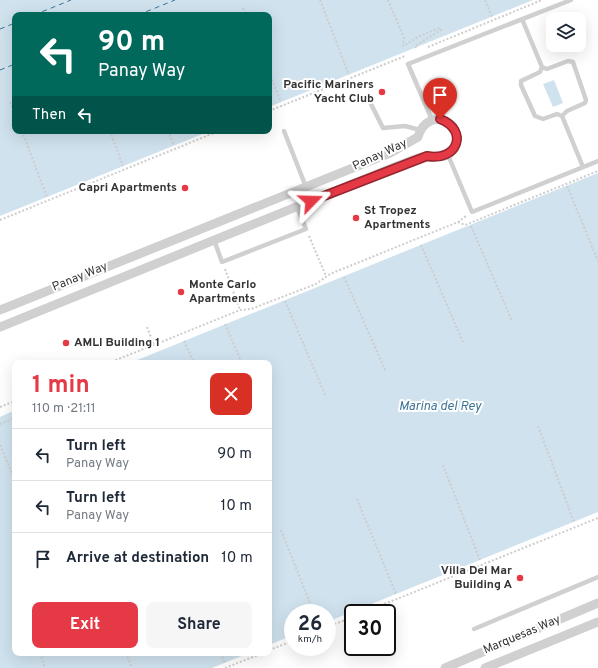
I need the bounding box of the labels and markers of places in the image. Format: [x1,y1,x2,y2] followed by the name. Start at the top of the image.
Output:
[283,77,374,107] place label: Pacific Mariners Yacht Club
[423,78,457,119] pin
[377,87,387,97] marker: Pacific Mariners Yacht Club
[79,180,177,196] place label: Capri Apartments
[180,183,190,193] marker: Capri Apartments
[364,203,430,233] place label: St Tropez Apartments
[351,213,361,223] marker: St Tropez Apartments
[189,277,257,307] place label: Monte Carlo Apartments
[176,287,186,297] marker: Monte Carlo Apartments
[74,335,160,351] place label: AMLI Building 1
[61,338,71,348] marker: AMLI Building 1
[441,563,512,593] place label: Villa Del Mar Building A
[515,573,525,583] marker: Villa Del Mar Building A

